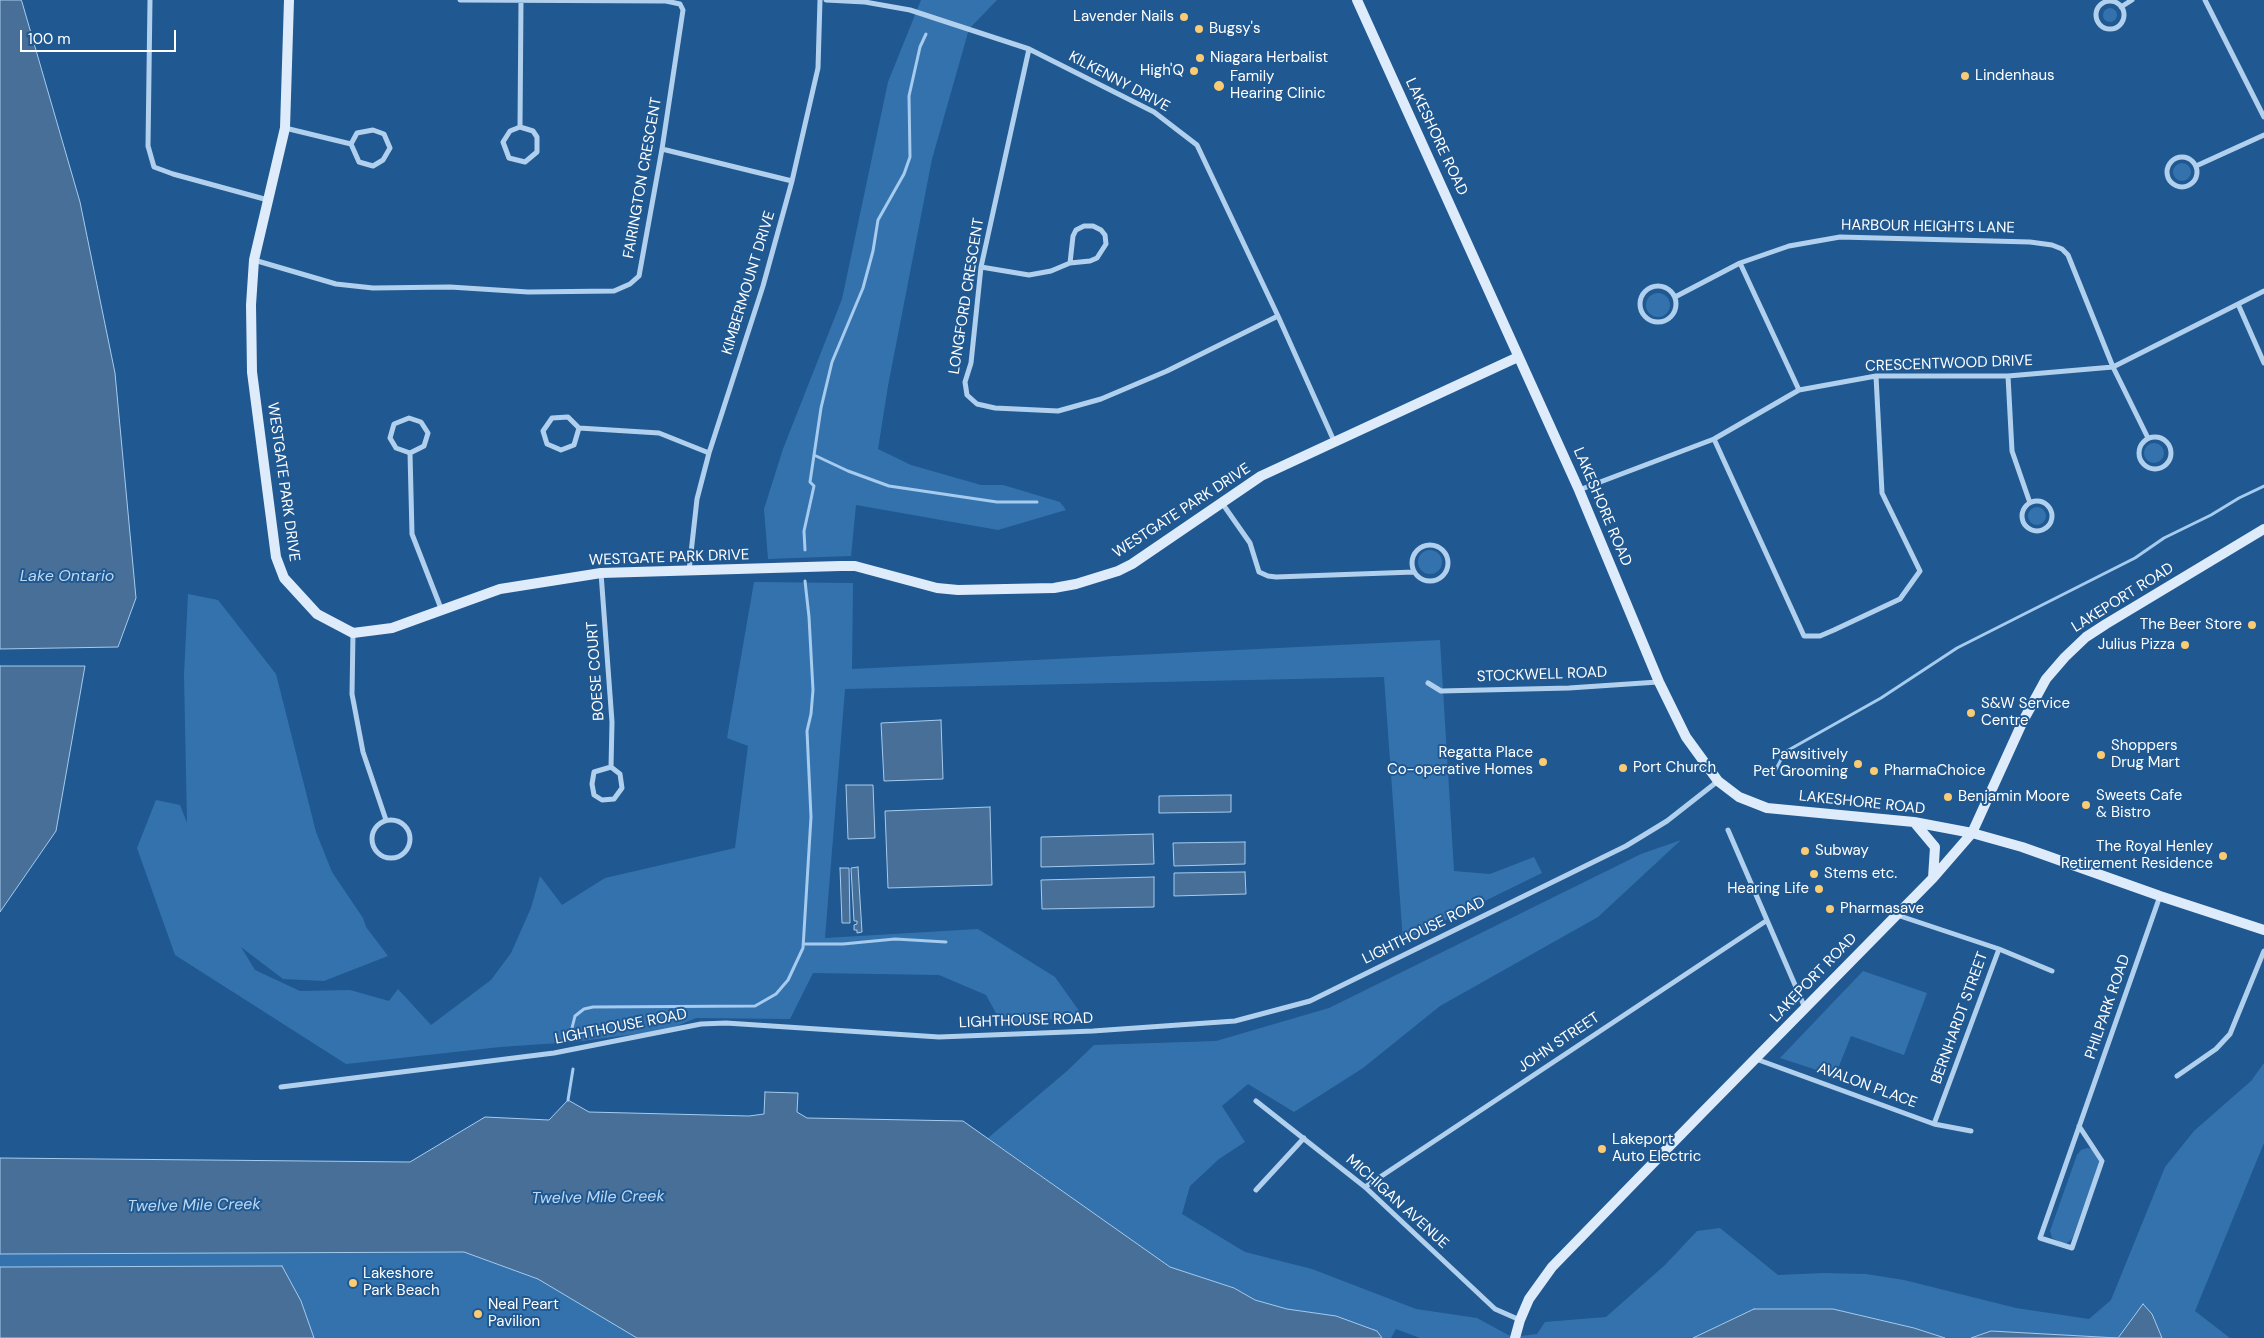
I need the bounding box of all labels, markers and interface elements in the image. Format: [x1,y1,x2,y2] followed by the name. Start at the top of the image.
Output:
[1073,8,1174,26] place label: Lavender Nails
[1178,11,1190,23] marker: Lavender Nails
[22,20,179,52] scale bar
[1209,20,1260,38] place label: Bugsy's
[1193,23,1205,35] marker: Bugsy's
[28,29,71,49] text: 100 m
[1065,48,1173,116] street label: KILKENNY DRIVE
[1210,49,1328,67] place label: Niagara Herbalist
[1194,52,1206,64] marker: Niagara Herbalist
[1140,62,1184,80] place label: High'Q
[1188,65,1200,77] marker: High'Q
[1975,67,2055,85] place label: Lindenhaus
[1230,68,1326,103] place label: Family Hearing Clinic
[1959,70,1971,82] marker: Lindenhaus
[1401,76,1471,198] street label: LAKESHORE ROAD
[1212,79,1226,93] marker: Family Hearing Clinic
[620,96,666,260] street label: FAIRINGTON CRESCENT
[719,209,779,357] street label: KIMBERMOUNT DRIVE
[1841,216,2015,238] street label: HARBOUR HEIGHTS LANE
[946,217,988,375] street label: LONGFORD CRESCENT
[1865,352,2033,376] street label: CRESCENTWOOD DRIVE
[263,401,303,563] street label: WESTGATE PARK DRIVE
[1569,445,1635,569] street label: LAKESHORE ROAD
[1110,460,1254,562] street label: WESTGATE PARK DRIVE
[588,546,750,570] street label: WESTGATE PARK DRIVE
[2069,559,2177,637] street label: LAKEPORT ROAD
[20,567,114,587] water label: Lake Ontario
[2140,616,2242,634] place label: The Beer Store
[2246,619,2258,631] marker: The Beer Store
[584,621,608,721] street label: BOESE COURT
[2098,636,2175,654] place label: Julius Pizza
[2179,639,2191,651] marker: Julius Pizza
[1477,664,1607,686] street label: STOCKWELL ROAD
[1981,695,2070,730] place label: S&W Service Centre
[1965,707,1977,719] marker: S&W Service Centre
[2111,737,2180,772] place label: Shoppers Drug Mart
[1387,744,1533,779] place label: Regatta Place Co-operative Homes
[1753,746,1848,781] place label: Pawsitively Pet Grooming
[2095,749,2107,761] marker: Shoppers Drug Mart
[1537,756,1549,768] marker: Regatta Place Co-operative Homes
[1852,758,1864,770] marker: Pawsitively Pet Grooming
[1633,759,1716,777] place label: Port Church
[1617,762,1629,774] marker: Port Church
[1884,762,1986,780] place label: PharmaChoice
[1868,765,1880,777] marker: PharmaChoice
[1798,787,1926,819] street label: LAKESHORE ROAD
[2096,787,2182,822] place label: Sweets Cafe & Bistro
[1958,788,2070,806] place label: Benjamin Moore
[1942,791,1954,803] marker: Benjamin Moore
[2080,799,2092,811] marker: Sweets Cafe & Bistro
[2061,838,2213,873] place label: The Royal Henley Retirement Residence
[1815,842,1869,860] place label: Subway
[1799,845,1811,857] marker: Subway
[2217,850,2229,862] marker: The Royal Henley Retirement Residence
[1824,865,1897,883] place label: Stems etc.
[1808,868,1820,880] marker: Stems etc.
[1727,880,1809,898] place label: Hearing Life
[1813,883,1825,895] marker: Hearing Life
[1360,893,1488,969] street label: LIGHTHOUSE ROAD
[1840,900,1924,918] place label: Pharmasave
[1824,903,1836,915] marker: Pharmasave
[1767,930,1861,1026] street label: LAKEPORT ROAD
[1928,950,1992,1086] street label: BERNHARDT STREET
[2082,952,2134,1062] street label: PHILPARK ROAD
[553,1005,689,1049] street label: LIGHTHOUSE ROAD
[1515,1009,1603,1077] street label: JOHN STREET
[959,1010,1093,1032] street label: LIGHTHOUSE ROAD
[1815,1060,1919,1112] street label: AVALON PLACE
[1612,1131,1701,1166] place label: Lakeport Auto Electric
[1596,1143,1608,1155] marker: Lakeport Auto Electric
[1342,1151,1452,1253] street label: MICHIGAN AVENUE
[531,1187,665,1209] water label: Twelve Mile Creek
[127,1195,261,1217] water label: Twelve Mile Creek
[363,1265,440,1300] place label: Lakeshore Park Beach
[347,1277,359,1289] marker: Lakeshore Park Beach
[488,1296,559,1331] place label: Neal Peart Pavilion
[472,1308,484,1320] marker: Neal Peart Pavilion

